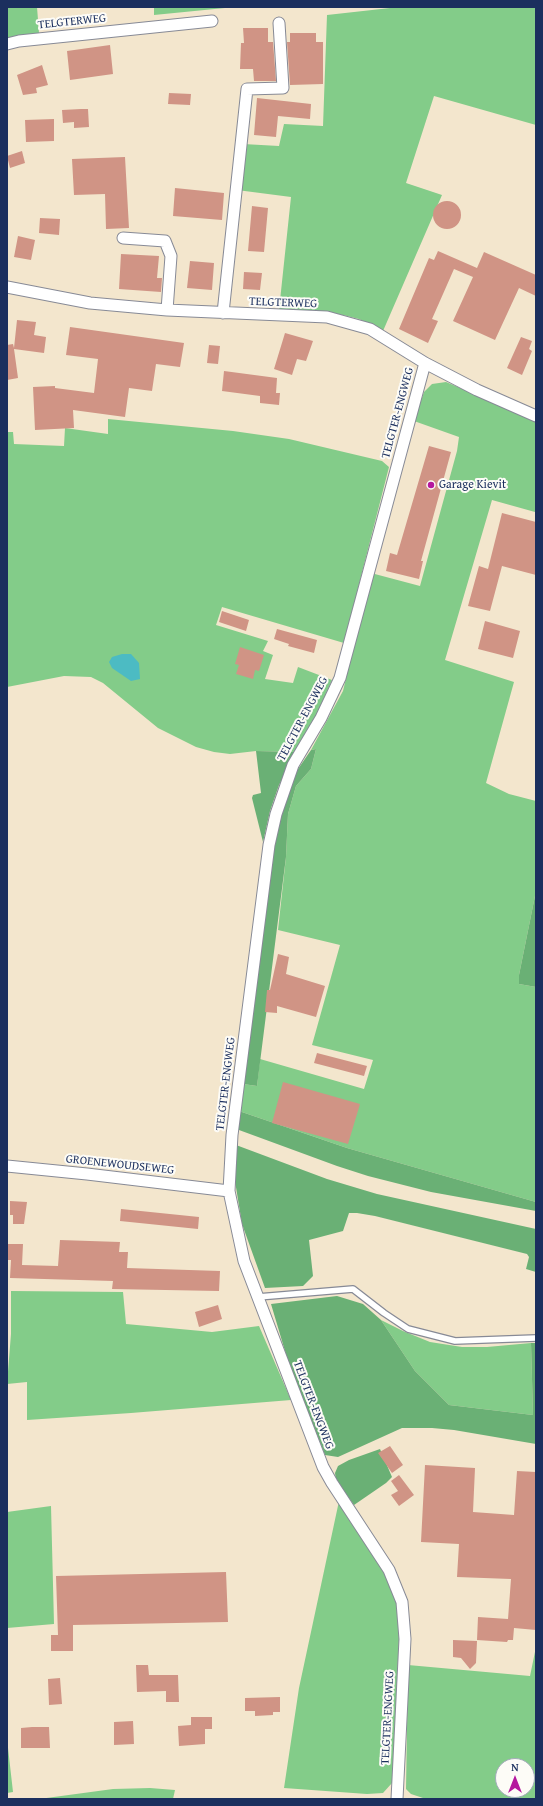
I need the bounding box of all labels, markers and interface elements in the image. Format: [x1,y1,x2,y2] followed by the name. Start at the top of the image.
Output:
[37,11,107,33] street label: TELGTERWEG
[249,295,317,311] street label: TELGTERWEG
[379,366,417,460] street label: TELGTER-ENGWEG
[439,478,506,492] place label: Garage Kievit
[426,480,436,490] marker: Garage Kievit
[275,674,331,764] street label: TELGTER-ENGWEG
[213,1037,239,1131] street label: TELGTER-ENGWEG
[65,1152,175,1178] street label: GROENEWOUDSEWEG
[289,1359,337,1451] street label: TELGTER-ENGWEG
[378,1671,398,1765] street label: TELGTER-ENGWEG
[495,1758,535,1798] north arrow
[511,1759,519,1775] text: N

